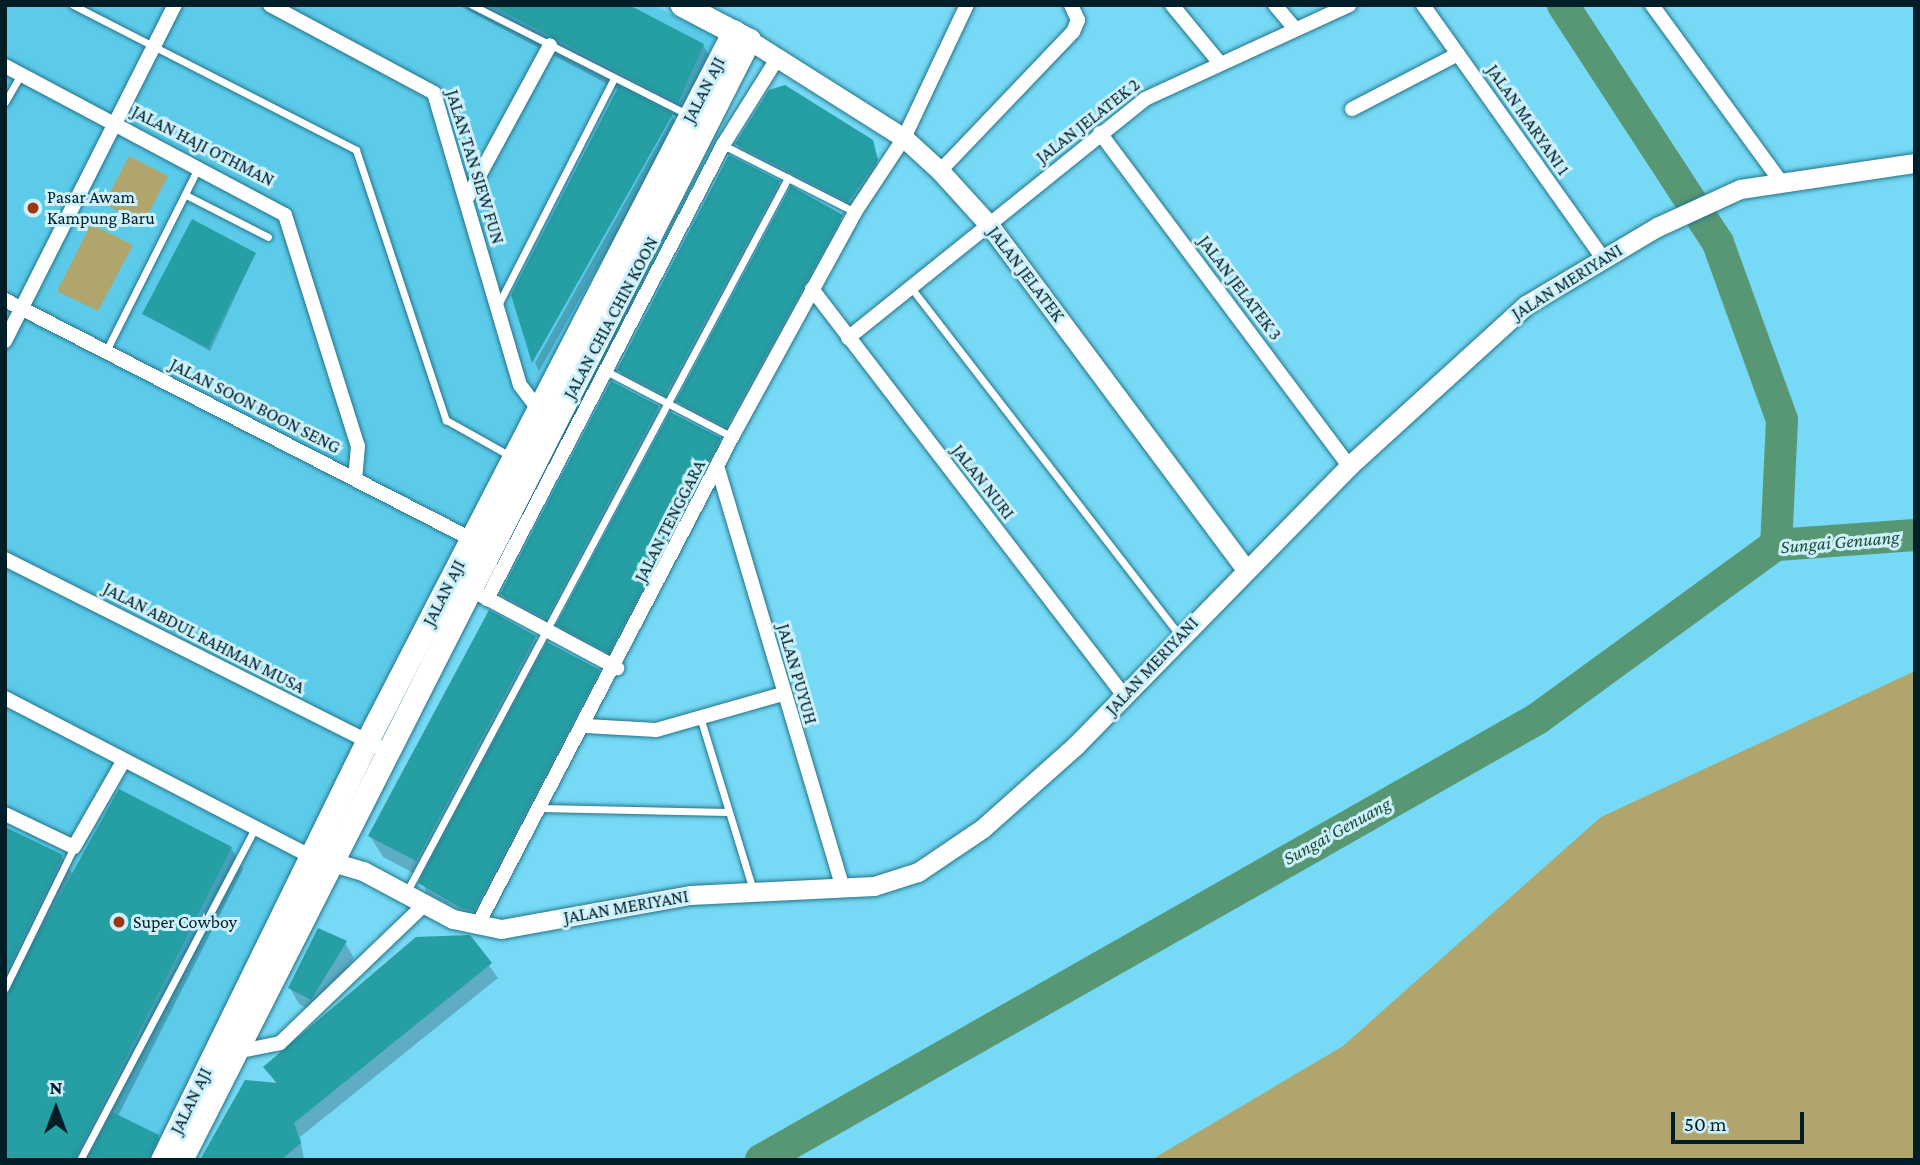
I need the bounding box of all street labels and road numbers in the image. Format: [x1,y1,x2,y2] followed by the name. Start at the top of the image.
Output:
[678,53,730,127] street label: JALAN AJI
[1482,60,1574,180] street label: JALAN MARYANI 1
[1032,74,1144,168] street label: JALAN JELATEK 2
[441,87,509,247] street label: JALAN TAN SIEW FUN
[128,101,278,191] street label: JALAN HAJI OTHMAN
[983,222,1069,326] street label: JALAN JELATEK
[1194,231,1286,345] street label: JALAN JELATEK 3
[559,233,663,403] street label: JALAN CHIA CHIN KOON
[1508,239,1626,325] street label: JALAN MERIYANI
[166,354,344,458] street label: JALAN SOON BOON SENG
[947,440,1019,524] street label: JALAN NURI
[630,456,710,586] street label: JALAN TENGGARA
[418,556,470,630] street label: JALAN AJI
[100,578,308,698] street label: JALAN ABDUL RAHMAN MUSA
[1101,612,1203,720] street label: JALAN MERIYANI
[772,621,822,727] street label: JALAN PUYUH
[562,885,690,929] street label: JALAN MERIYANI
[166,1064,216,1138] street label: JALAN AJI

